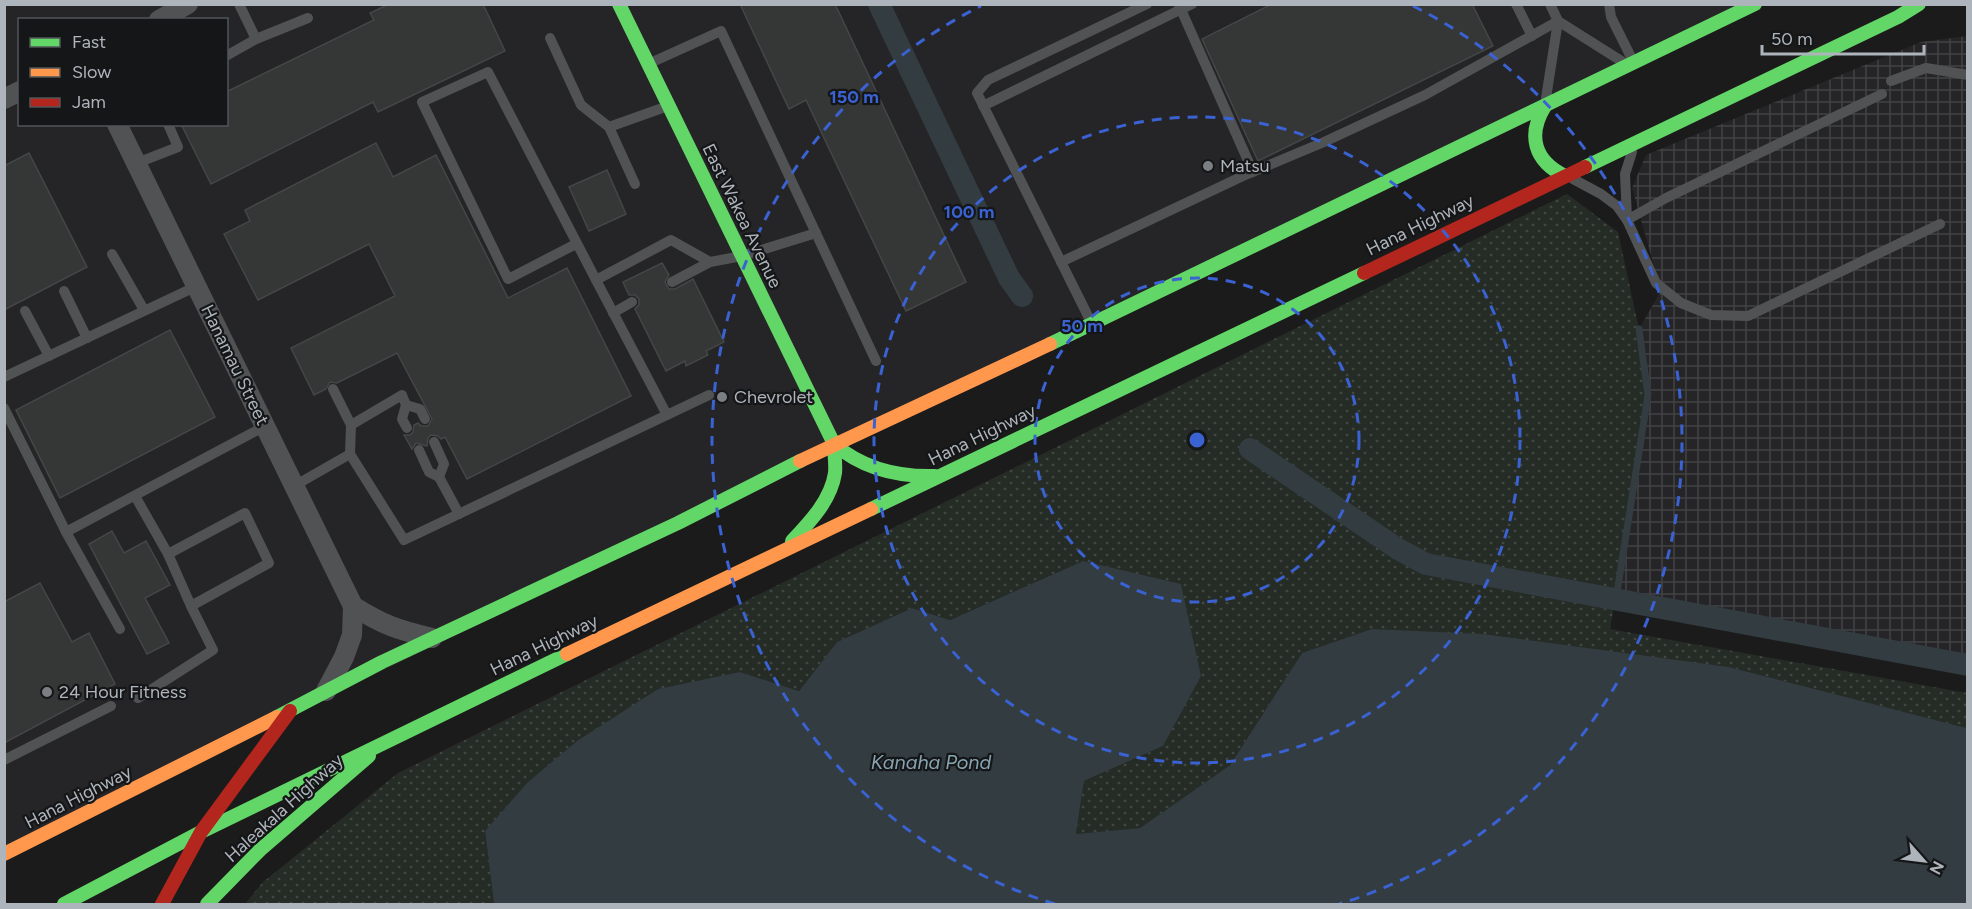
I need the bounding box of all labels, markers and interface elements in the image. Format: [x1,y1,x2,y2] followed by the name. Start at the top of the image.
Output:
[18,18,228,126] legend
[1762,18,1924,56] scale bar
[1771,28,1813,50] text: 50 m
[72,31,106,53] text: Fast
[72,61,111,83] text: Slow
[829,86,879,108] text: 150 m
[72,91,106,113] text: Jam
[697,140,787,292] street label: East Wakea Avenue
[1220,155,1270,177] place label: Matsu
[1201,159,1215,173] marker: Matsu
[1363,189,1478,261] street label: Hana Highway
[944,201,994,223] text: 100 m
[196,301,274,429] street label: Hanamau Street
[1061,315,1103,337] text: 50 m
[734,386,813,408] place label: Chevrolet
[715,390,729,404] marker: Chevrolet
[925,399,1040,471] street label: Hana Highway
[1187,430,1207,450] centre of rings
[487,609,602,681] street label: Hana Highway
[59,681,187,703] place label: 24 Hour Fitness
[40,685,54,699] marker: 24 Hour Fitness
[220,749,348,867] street label: Haleakala Highway
[871,750,991,774] water label: Kanaha Pond
[21,760,136,833] street label: Hana Highway
[1894,831,1954,891] north arrow
[1926,858,1948,878] text: N

